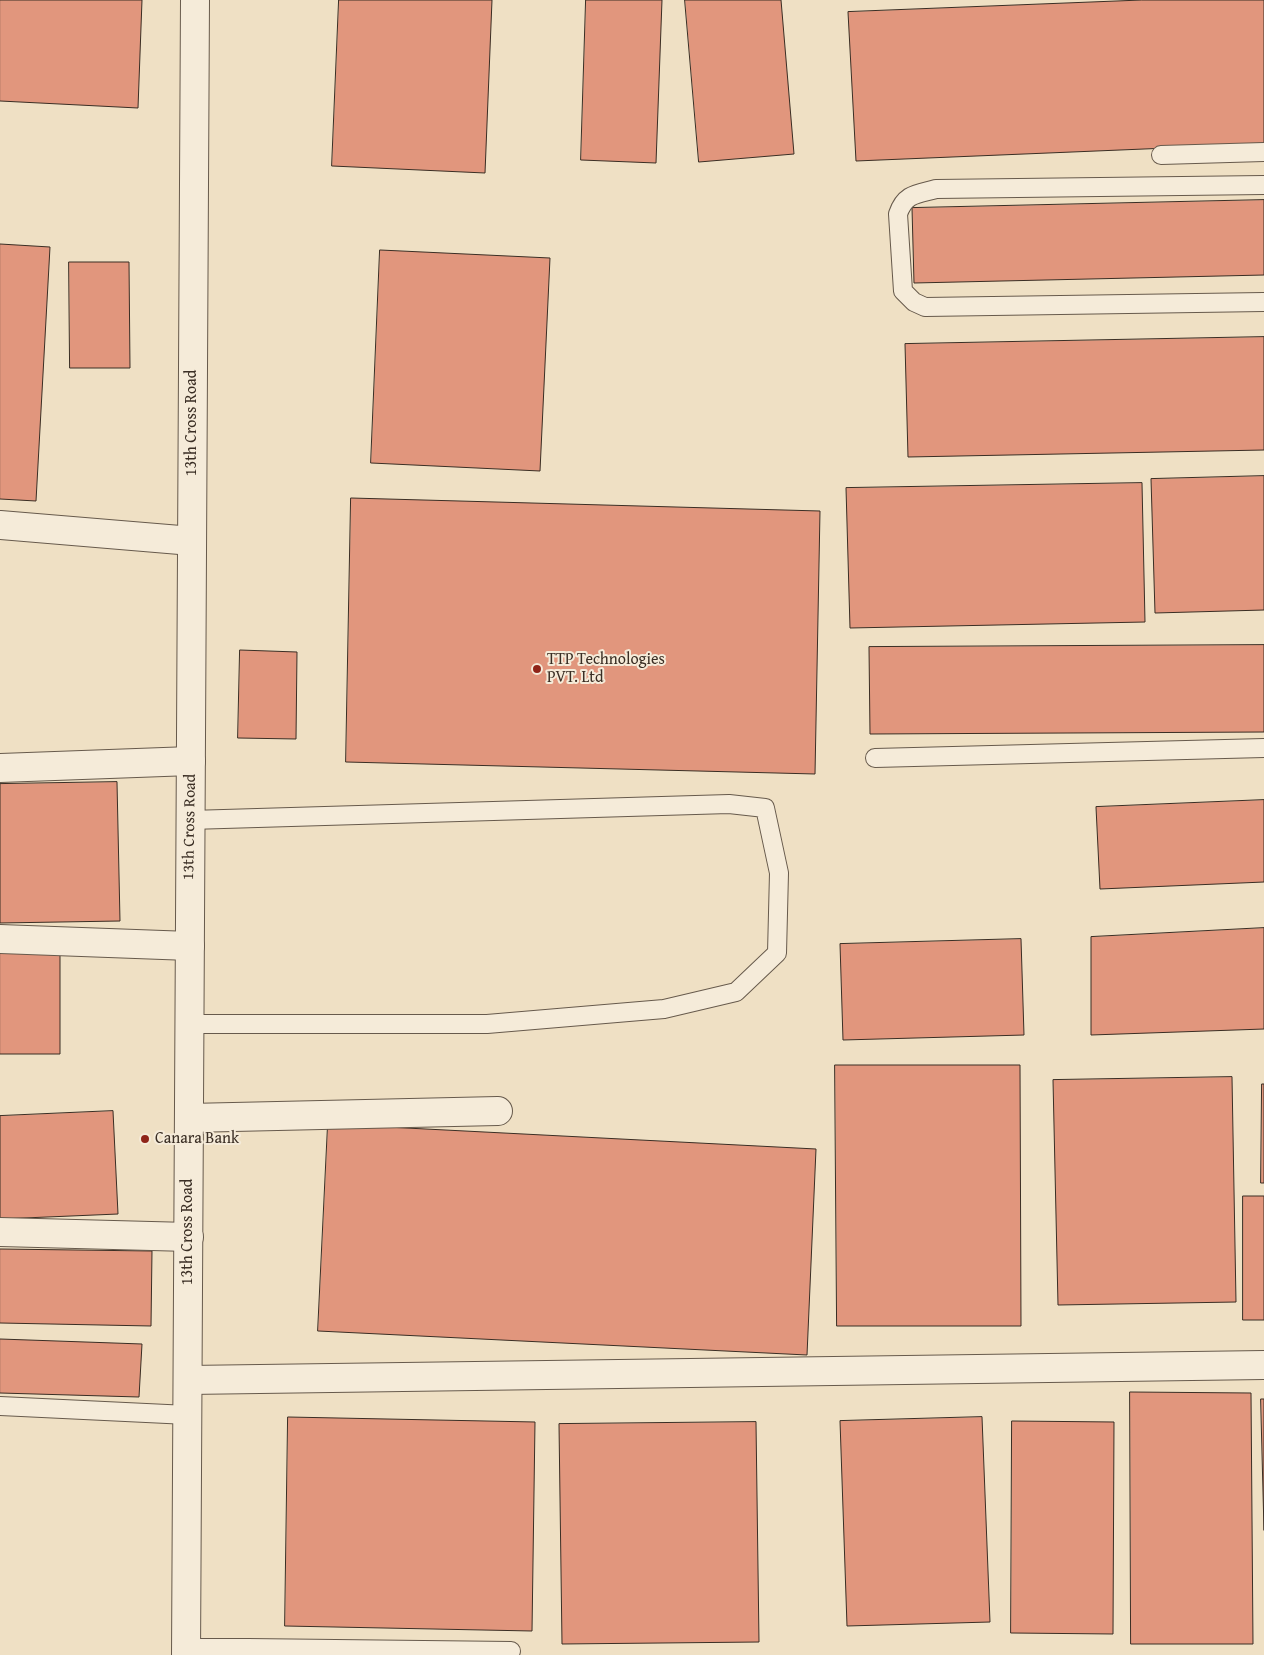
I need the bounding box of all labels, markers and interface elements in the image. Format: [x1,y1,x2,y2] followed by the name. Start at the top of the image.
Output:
[182,370,202,476] street label: 13th Cross Road
[547,650,665,688] place label: TTP Technologies PVT. Ltd
[531,663,543,675] marker: TTP Technologies PVT. Ltd
[179,774,201,880] street label: 13th Cross Road
[155,1129,239,1149] place label: Canara Bank
[139,1133,151,1145] marker: Canara Bank
[178,1179,198,1285] street label: 13th Cross Road

